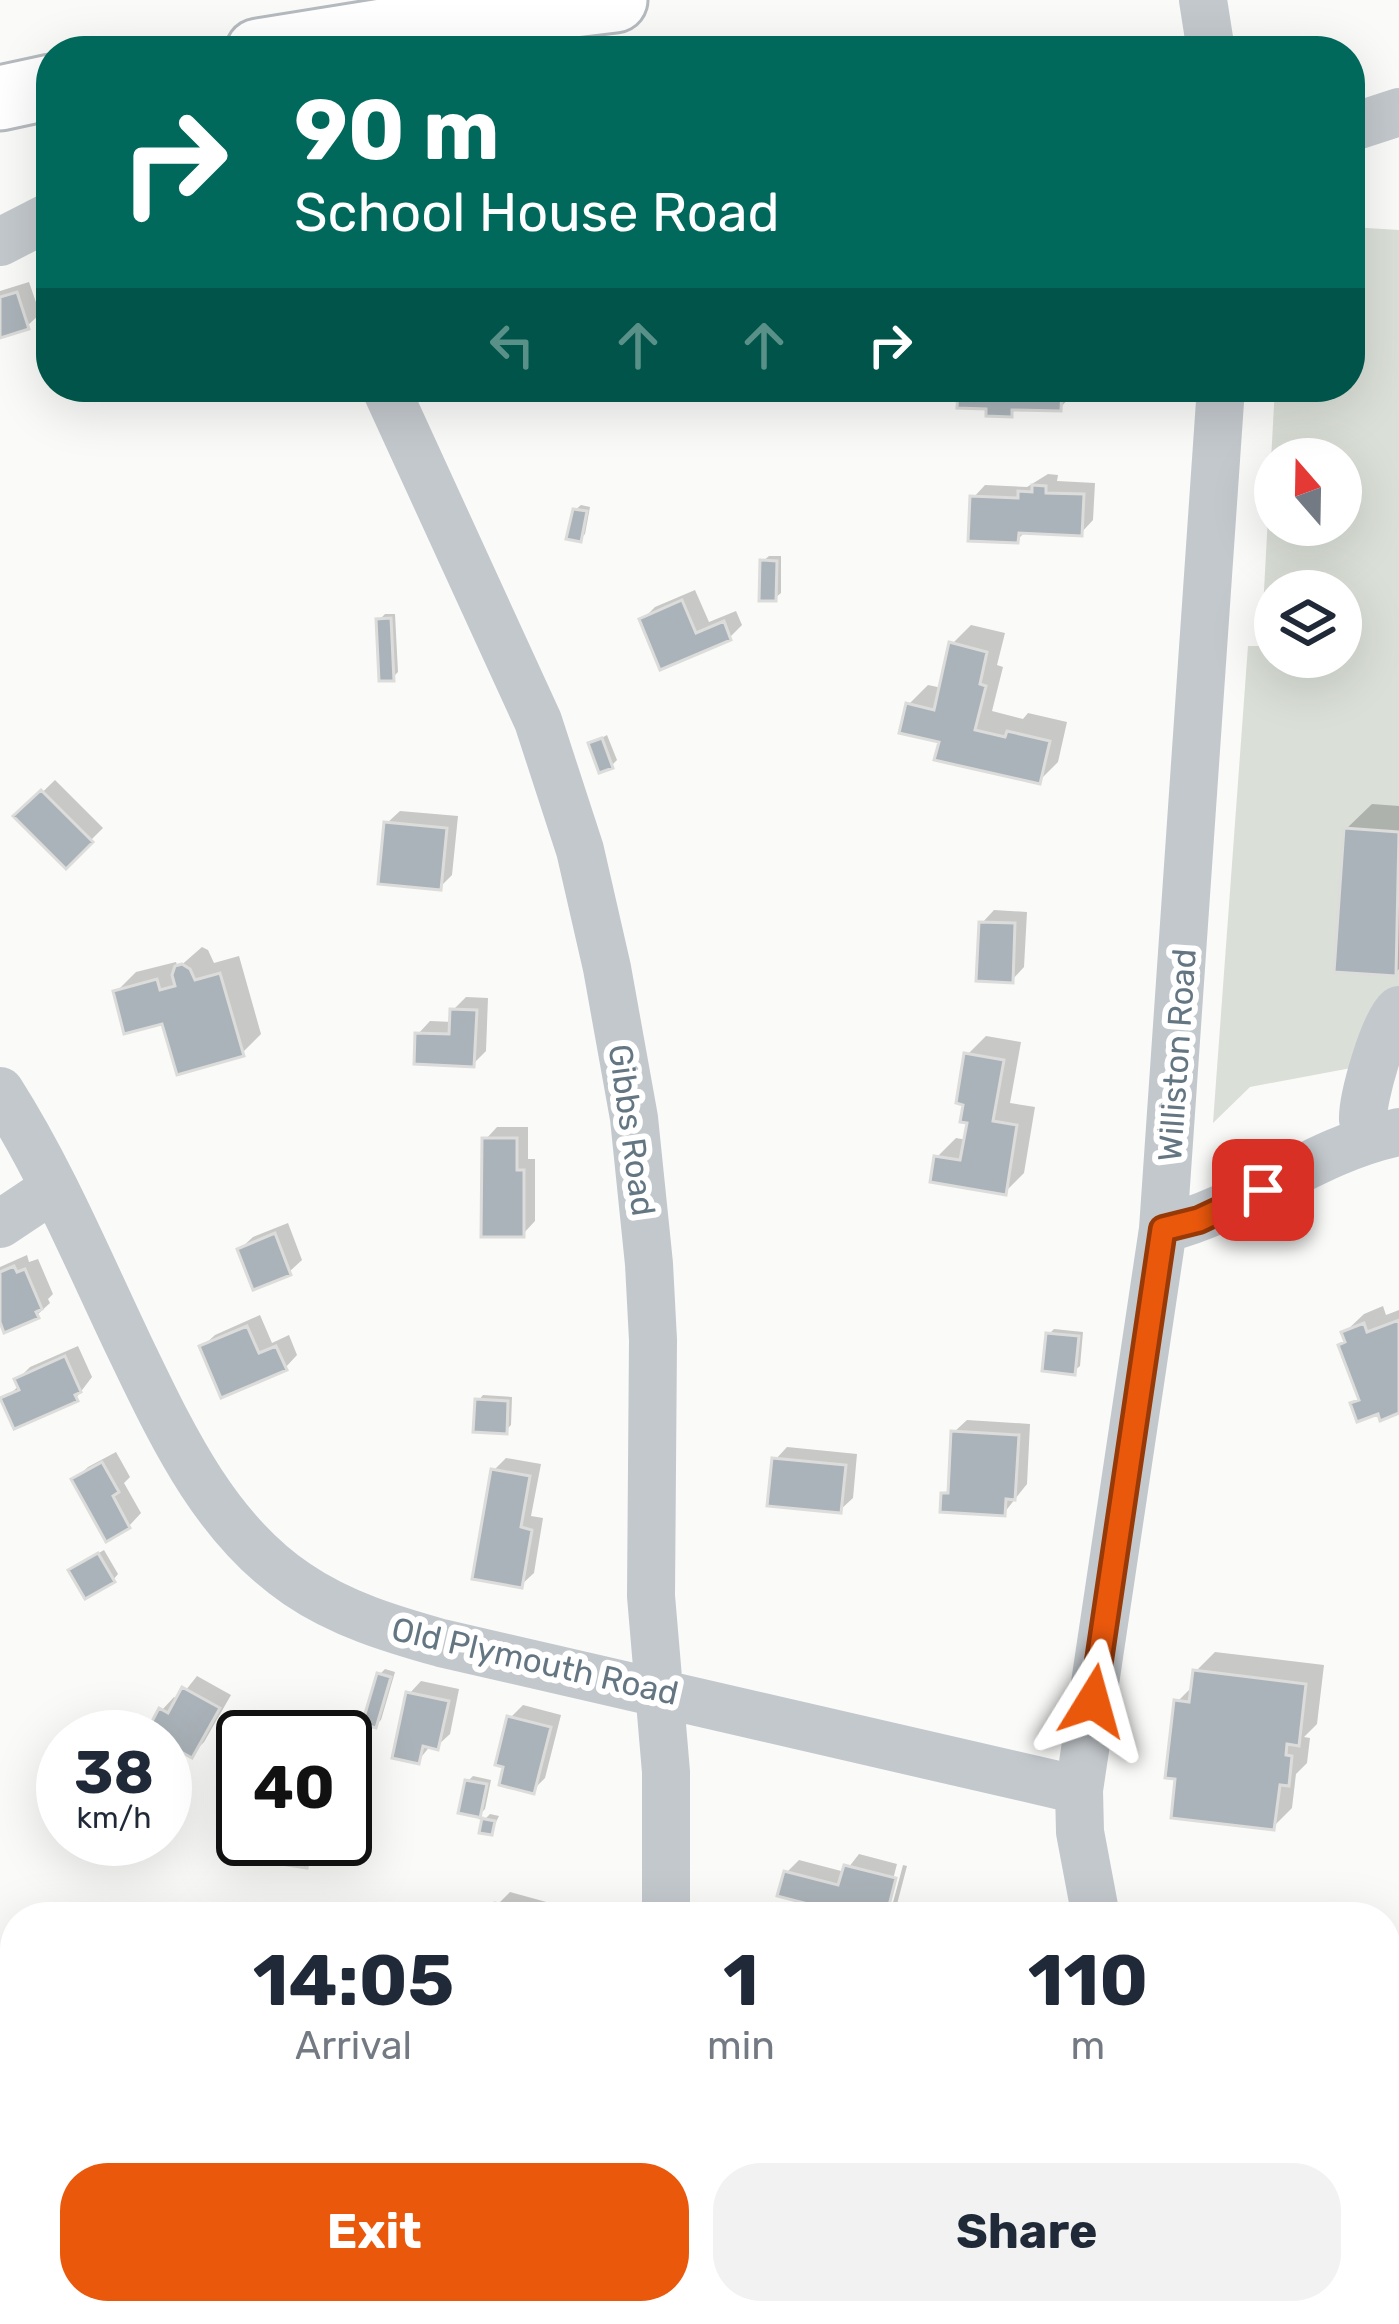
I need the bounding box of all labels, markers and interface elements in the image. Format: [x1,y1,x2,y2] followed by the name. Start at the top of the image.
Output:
[294,80,500,180] text: 90 m
[96,84,252,240] icon: right
[294,181,780,245] text: School House Road
[479,312,545,378] icon: left
[605,312,671,378] icon: ahead
[731,312,797,378] icon: ahead
[857,312,923,378] icon: right
[1254,438,1362,546] north arrow
[1254,438,1362,678] map controls
[1254,570,1362,678] button: layers
[1150,947,1204,1163] street label: Williston Road
[601,1042,663,1218] street label: Gibbs Road
[1212,1139,1314,1241] pin
[1230,1157,1296,1223] icon: arrive
[388,1609,682,1713] street label: Old Plymouth Road
[1030,1638,1156,1764] position arrow
[216,1710,372,1866] speed limit sign: 40
[74,1737,154,1808] text: 38
[77,1800,151,1836] text: km/h
[253,1938,454,2023] text: 14:05
[723,1938,759,2023] text: 1
[1028,1938,1148,2023] text: 110
[295,2023,412,2069] text: Arrival
[707,2023,775,2069] text: min
[1071,2023,1105,2069] text: m
[60,2163,689,2301] button: Exit
[713,2163,1341,2301] button: Share

